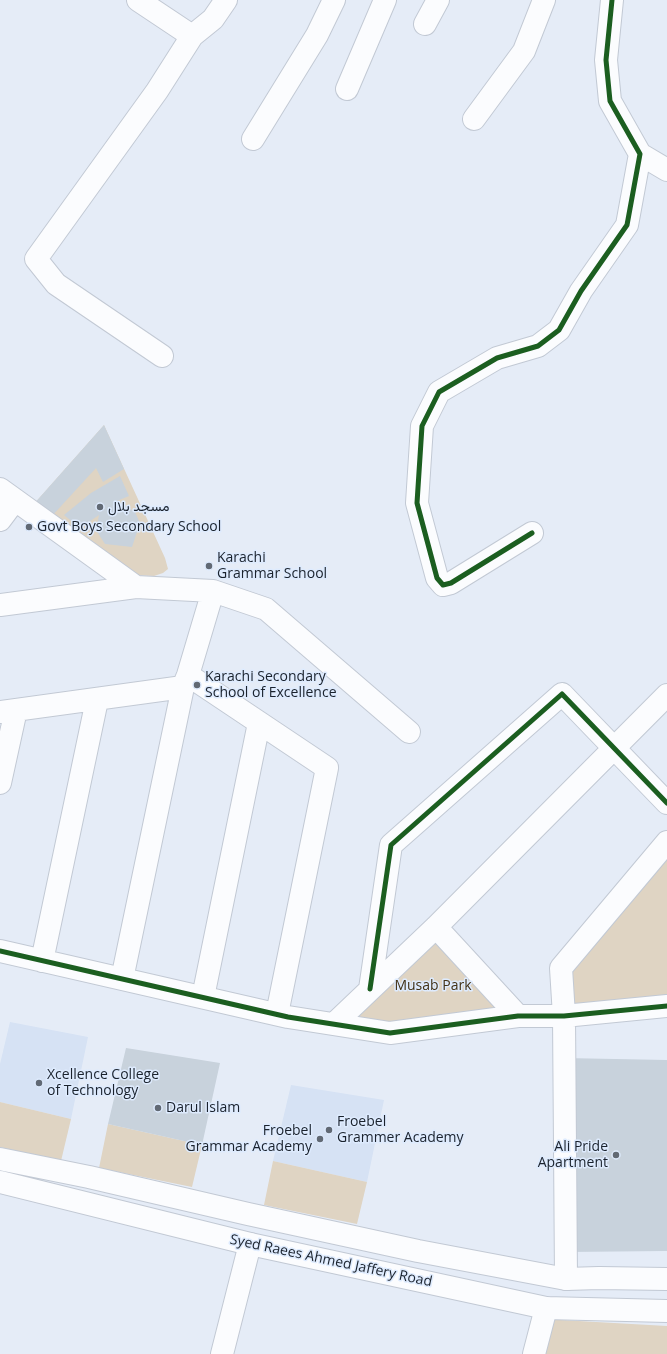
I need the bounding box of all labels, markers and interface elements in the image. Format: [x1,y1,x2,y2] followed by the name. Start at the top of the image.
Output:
[108,499,169,515] place label: مسجد بلال
[95,502,105,512] marker: مسجد بلال
[37,519,221,535] place label: Govt Boys Secondary School
[24,522,34,532] marker: Govt Boys Secondary School
[217,550,327,582] place label: Karachi Grammar School
[204,561,214,571] marker: Karachi Grammar School
[205,669,337,702] place label: Karachi Secondary School of Excellence
[192,680,202,690] marker: Karachi Secondary School of Excellence
[394,978,472,994] park label: Musab Park
[47,1067,159,1100] place label: Xcellence College of Technology
[34,1078,44,1088] marker: Xcellence College of Technology
[166,1100,240,1116] place label: Darul Islam
[153,1103,163,1113] marker: Darul Islam
[337,1114,464,1146] place label: Froebel Grammer Academy
[186,1123,312,1156] place label: Froebel Grammar Academy
[324,1125,334,1135] marker: Froebel Grammer Academy
[315,1134,325,1144] marker: Froebel Grammar Academy
[538,1139,608,1172] place label: Ali Pride Apartment
[611,1150,621,1160] marker: Ali Pride Apartment
[228,1231,434,1291] street label: Syed Raees Ahmed Jaffery Road

